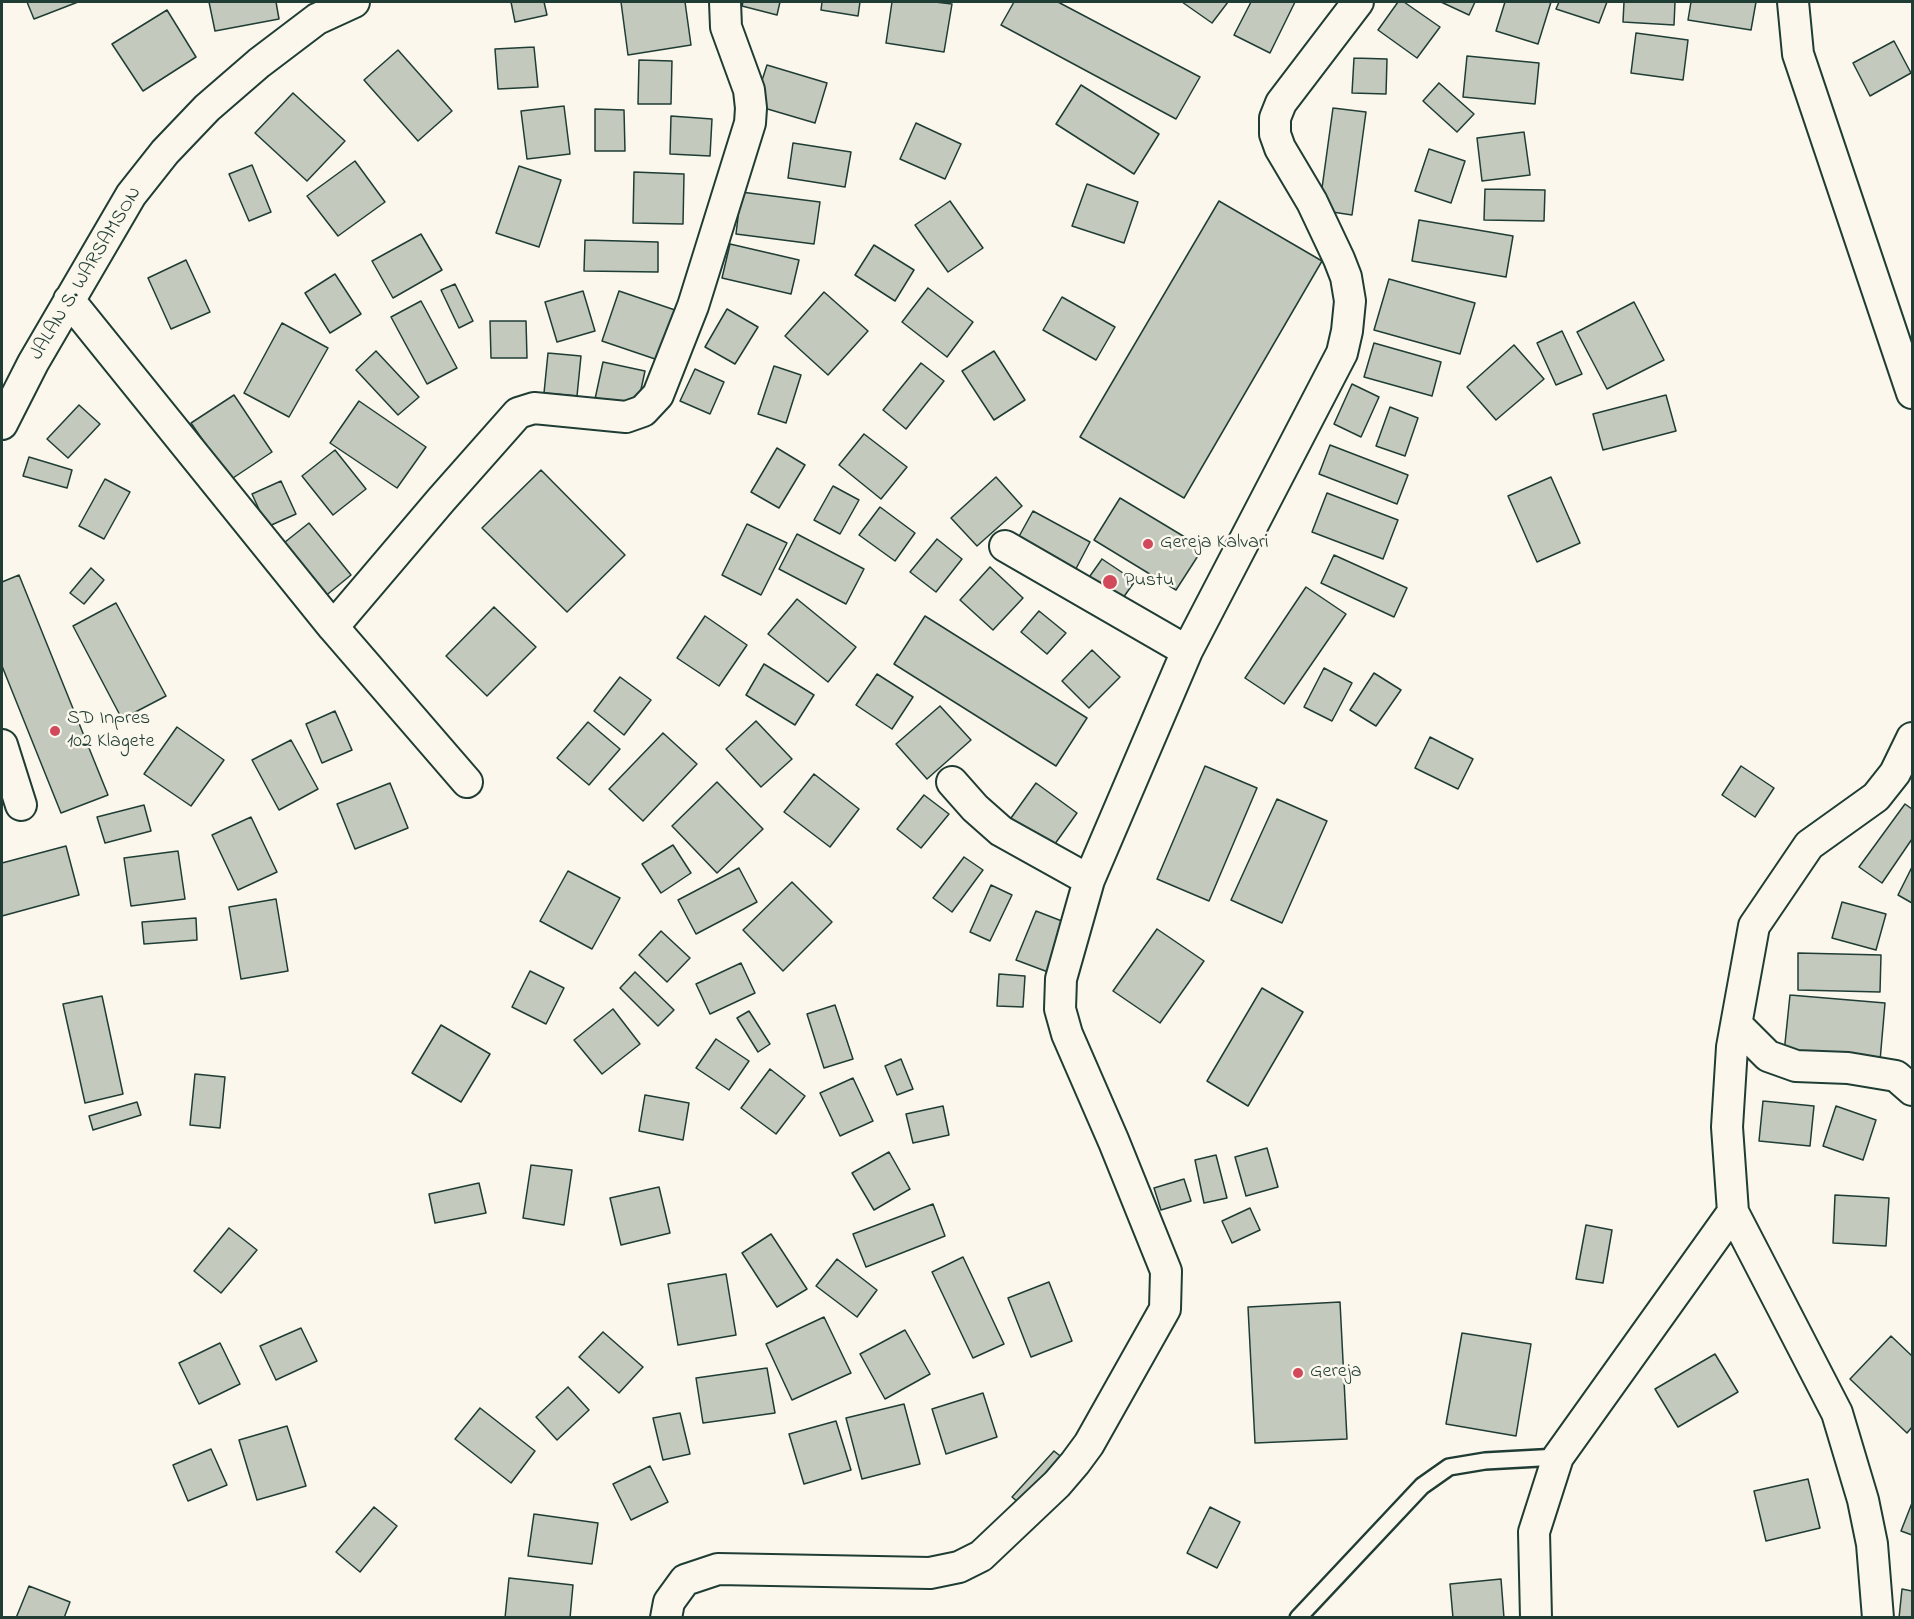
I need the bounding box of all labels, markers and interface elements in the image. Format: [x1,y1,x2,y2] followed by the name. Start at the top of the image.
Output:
[26,183,148,365] street label: JALAN S. WARSAMSON
[1160,532,1269,556] place label: Gereja Kalvari
[1141,537,1155,551] marker: Gereja Kalvari
[1124,570,1174,594] place label: Pustu
[1101,573,1119,591] marker: Pustu
[67,708,154,755] place label: SD Inpres 102 Klagete
[48,724,62,738] marker: SD Inpres 102 Klagete
[1310,1361,1361,1385] place label: Gereja
[1291,1366,1305,1380] marker: Gereja

